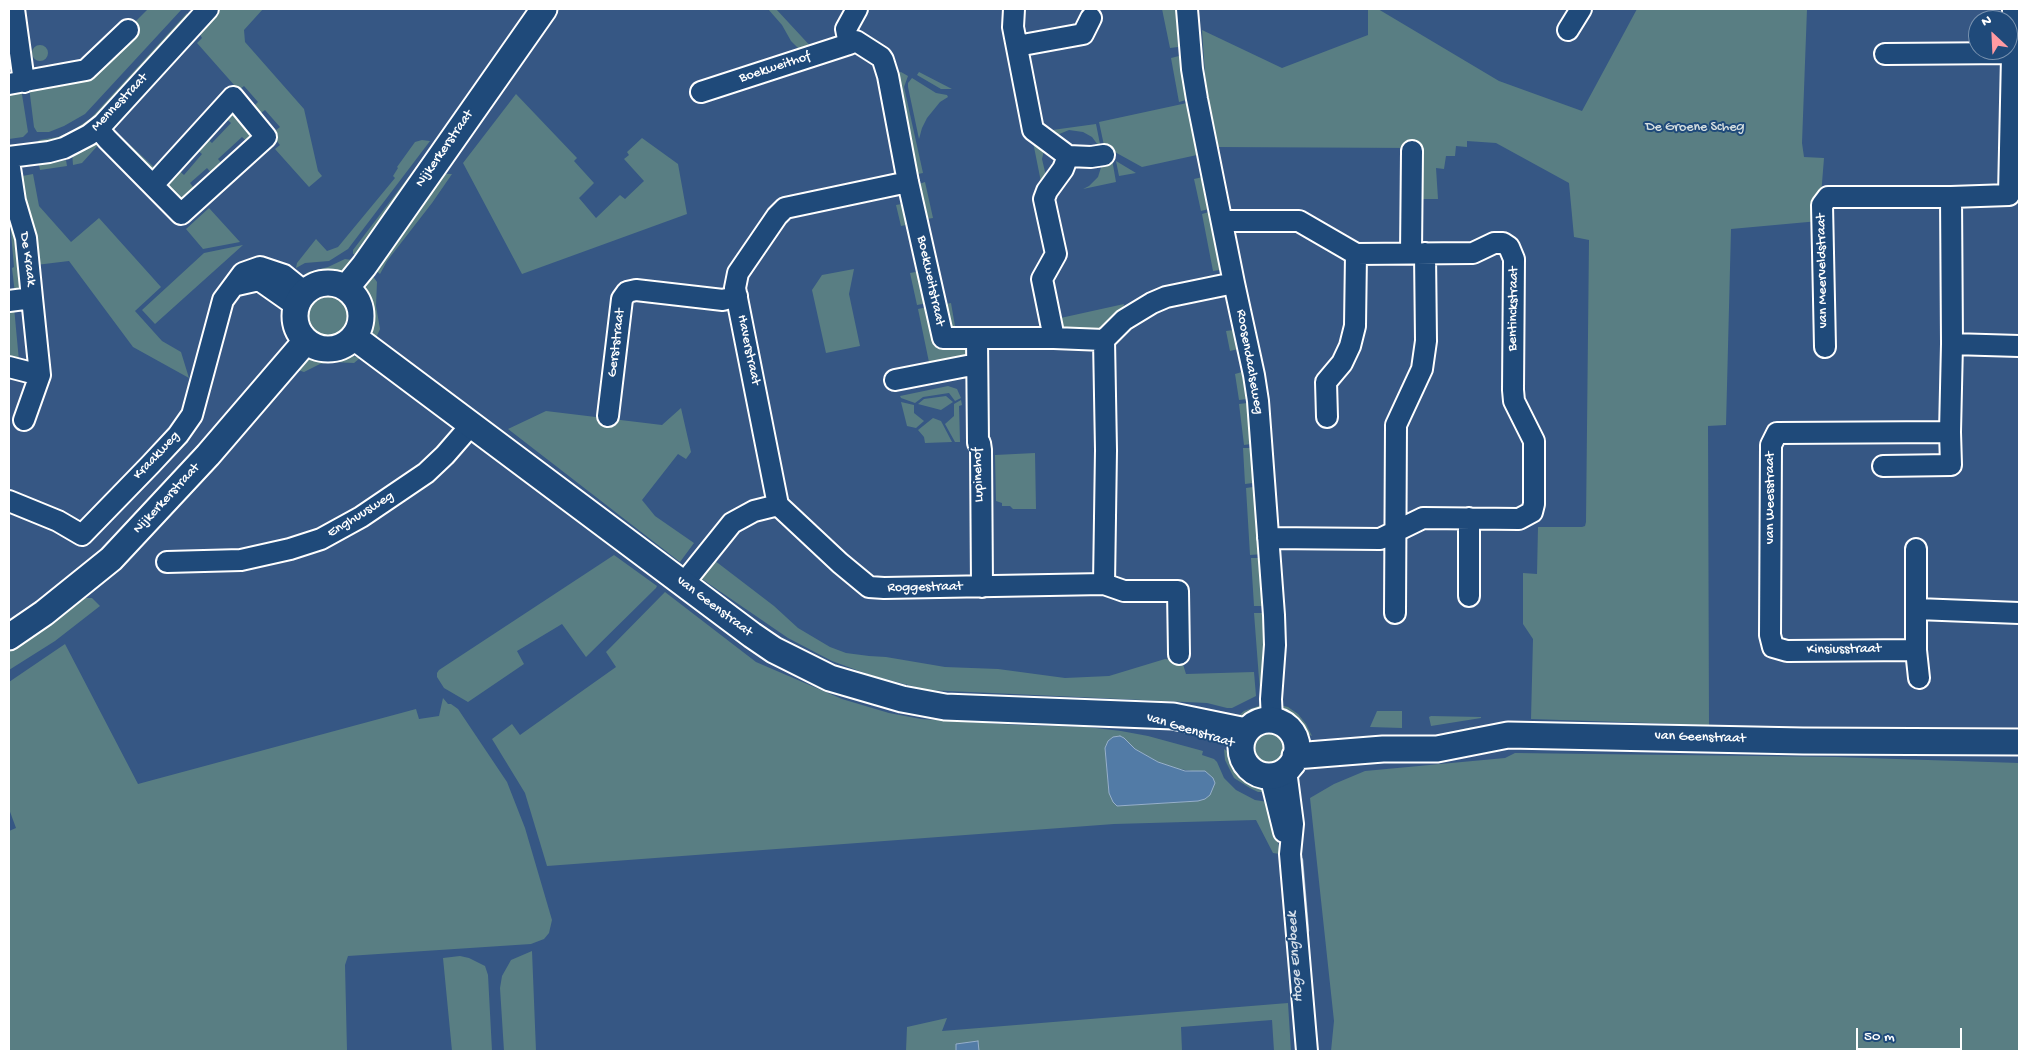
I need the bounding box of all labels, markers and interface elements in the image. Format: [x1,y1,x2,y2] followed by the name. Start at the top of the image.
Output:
[1968,10,2018,60] north arrow
[1979,12,1995,31] text: N
[737,49,813,87] street label: Boekweithof
[88,70,152,136] street label: Mennestraat
[412,107,478,191] street label: Nijkerkerstraat
[1645,120,1745,136] park label: De Groene Scheg
[1814,213,1832,329] street label: van Meerveldstraat
[15,231,39,287] street label: De Kraak
[912,234,948,328] street label: Boekweitstraat
[1505,267,1523,351] street label: Bentinckstraat
[604,308,630,378] street label: Gerststraat
[1232,308,1266,416] street label: Roosendaalseweg
[732,313,764,387] street label: Haverstraat
[130,428,184,484] street label: Kraakweg
[970,447,988,503] street label: Lupinehof
[1763,452,1779,544] street label: van Weesstraat
[130,460,204,538] street label: Nijkerkerstraat
[325,488,397,542] street label: Enghuusweg
[673,573,755,641] street label: van Geenstraat
[887,579,963,597] street label: Roggestraat
[1807,641,1881,659] street label: Kinsiusstraat
[1144,710,1236,752] street label: van Geenstraat
[1654,728,1746,748] street label: van Geenstraat
[1284,911,1308,1003] water label: Hoge Engbeek
[1858,1018,1964,1050] scale bar
[1864,1028,1895,1046] text: 50 m

